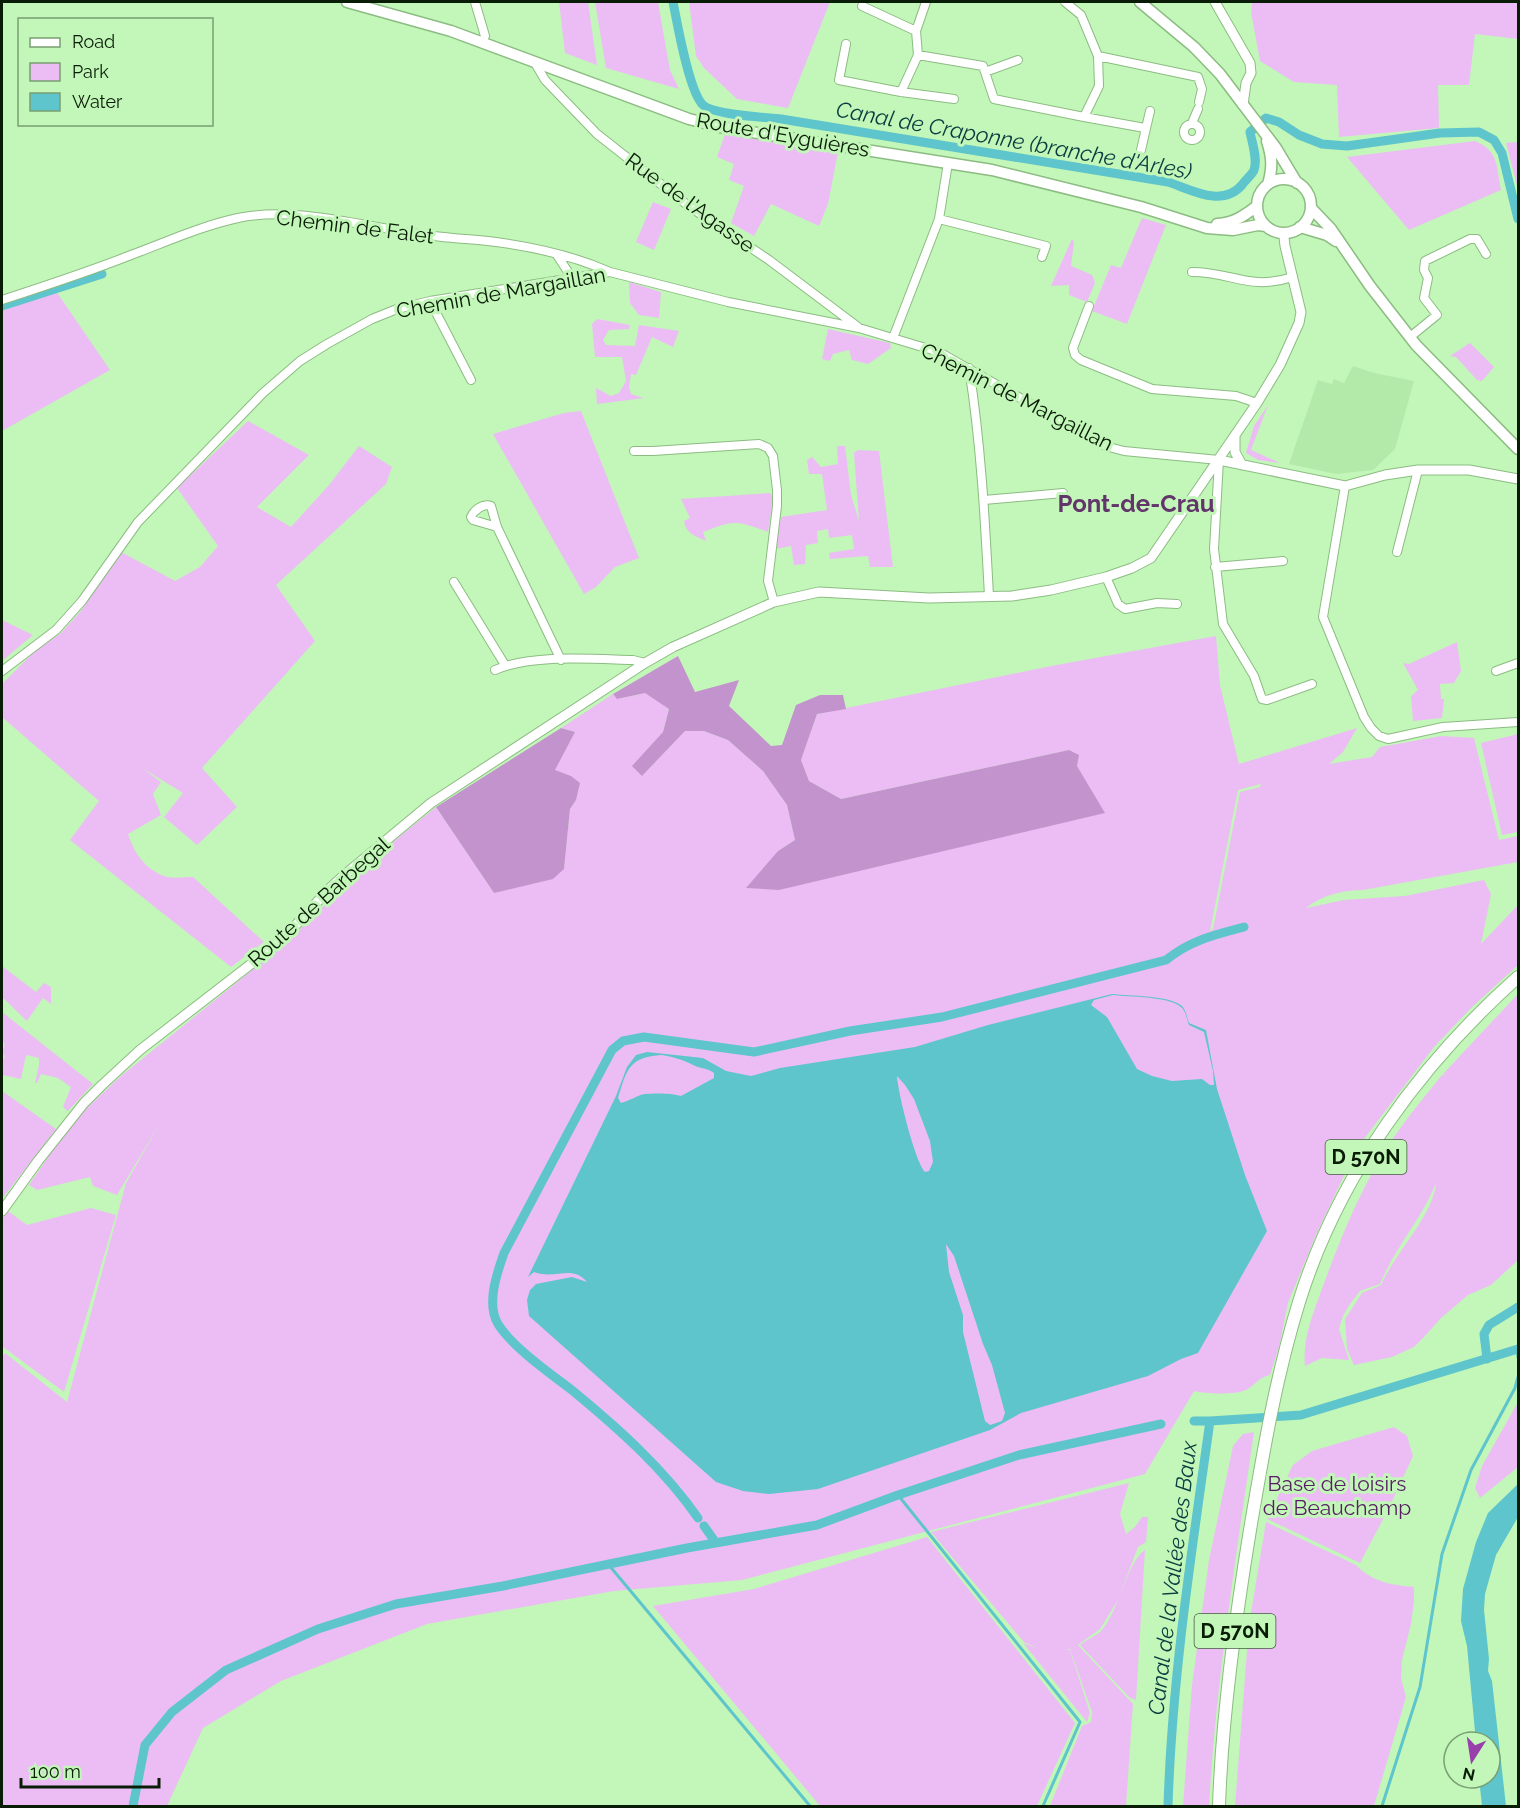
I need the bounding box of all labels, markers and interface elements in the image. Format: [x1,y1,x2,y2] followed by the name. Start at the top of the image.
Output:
[18,18,213,126] legend
[72,31,115,52] text: Road
[72,61,109,82] text: Park
[72,91,123,112] text: Water
[834,96,1194,184] water label: Canal de Craponne (branche d'Arles)
[695,107,872,162] street label: Route d'Eyguières
[621,147,760,258] street label: Rue de l'Agasse
[275,204,435,249] street label: Chemin de Falet
[394,262,608,323] street label: Chemin de Margaillan
[917,337,1117,456] street label: Chemin de Margaillan
[1057,489,1215,518] district label: Pont-de-Crau
[243,831,395,972] street label: Route de Barbegal
[1326,1140,1406,1174] road number: D 570N
[1142,1438,1202,1716] water label: Canal de la Vallée des Baux
[1263,1471,1411,1520] park label: Base de loisirs de Beauchamp
[1194,1614,1276,1648] road number: D 570N
[1442,1730,1502,1790] north arrow
[21,1751,159,1789] scale bar
[30,1761,81,1782] text: 100 m
[1461,1764,1477,1785] text: N

